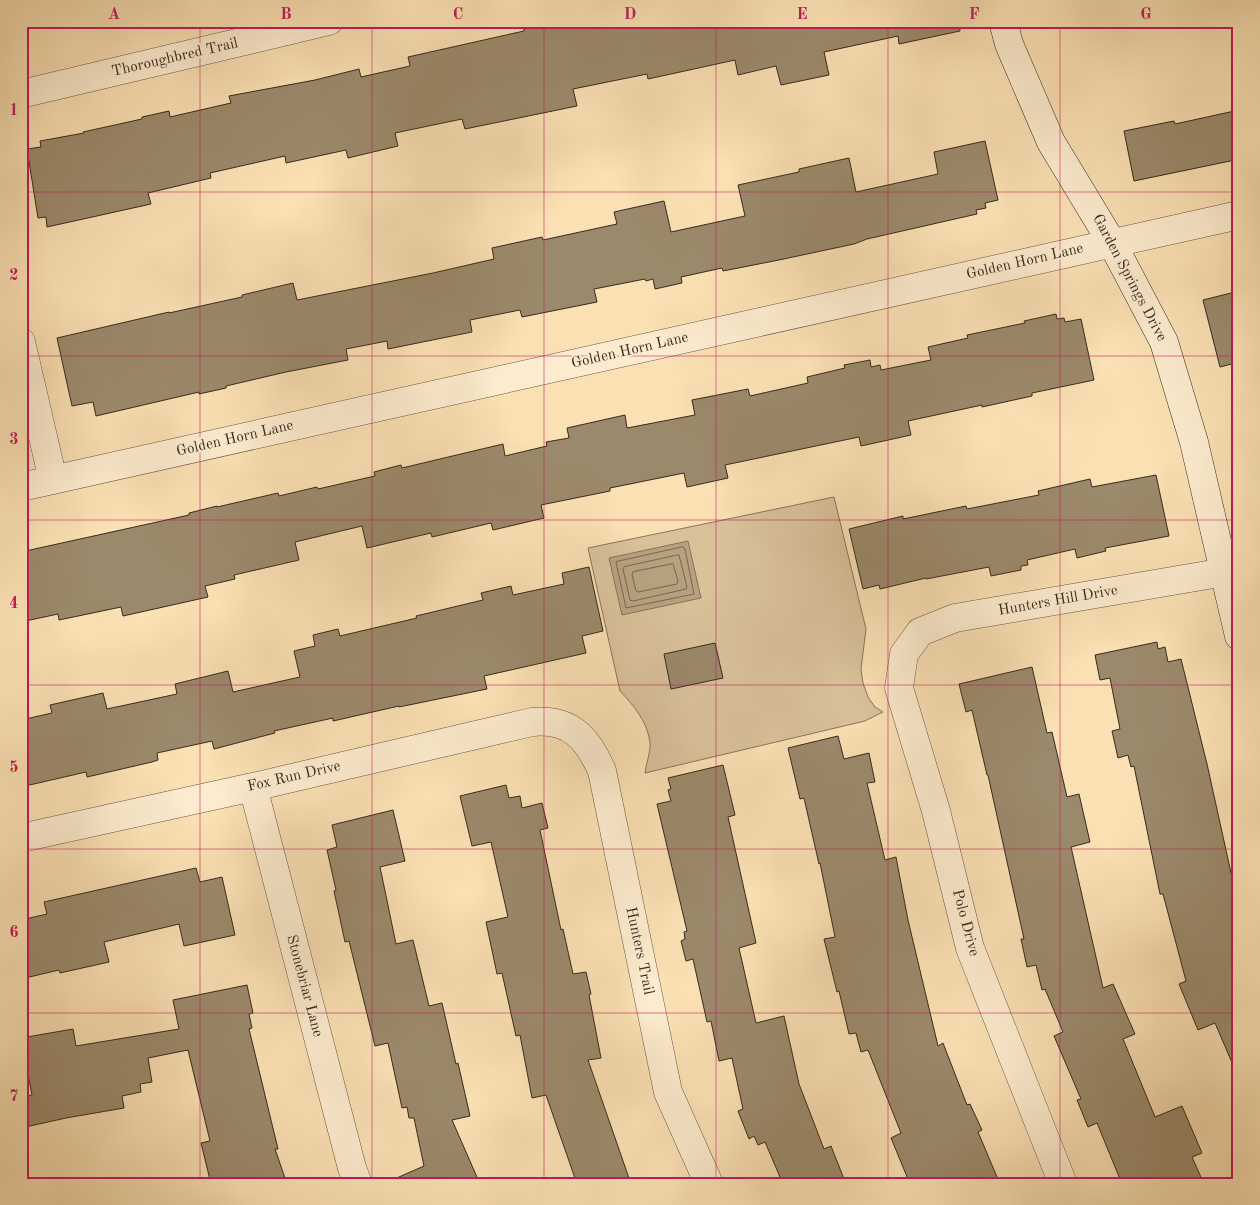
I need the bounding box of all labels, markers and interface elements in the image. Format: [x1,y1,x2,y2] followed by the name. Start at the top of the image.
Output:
[108,7,120,23] text: A
[280,7,292,23] text: B
[453,7,463,23] text: C
[624,7,636,23] text: D
[796,7,808,23] text: E
[969,7,980,23] text: F
[1140,7,1152,23] text: G
[110,36,240,80] street label: Thoroughbred Trail
[9,103,19,119] text: 1
[1089,212,1169,344] street label: Garden Springs Drive
[965,241,1085,283] street label: Golden Horn Lane
[9,268,19,284] text: 2
[570,330,690,372] street label: Golden Horn Lane
[175,418,295,460] street label: Golden Horn Lane
[9,432,19,448] text: 3
[997,583,1119,619] street label: Hunters Hill Drive
[9,596,19,612] text: 4
[246,759,342,795] street label: Fox Run Drive
[9,760,19,776] text: 5
[949,888,981,958] street label: Polo Drive
[622,906,656,996] street label: Hunters Trail
[9,925,19,941] text: 6
[283,933,325,1039] street label: Stonebriar Lane
[9,1089,19,1105] text: 7

